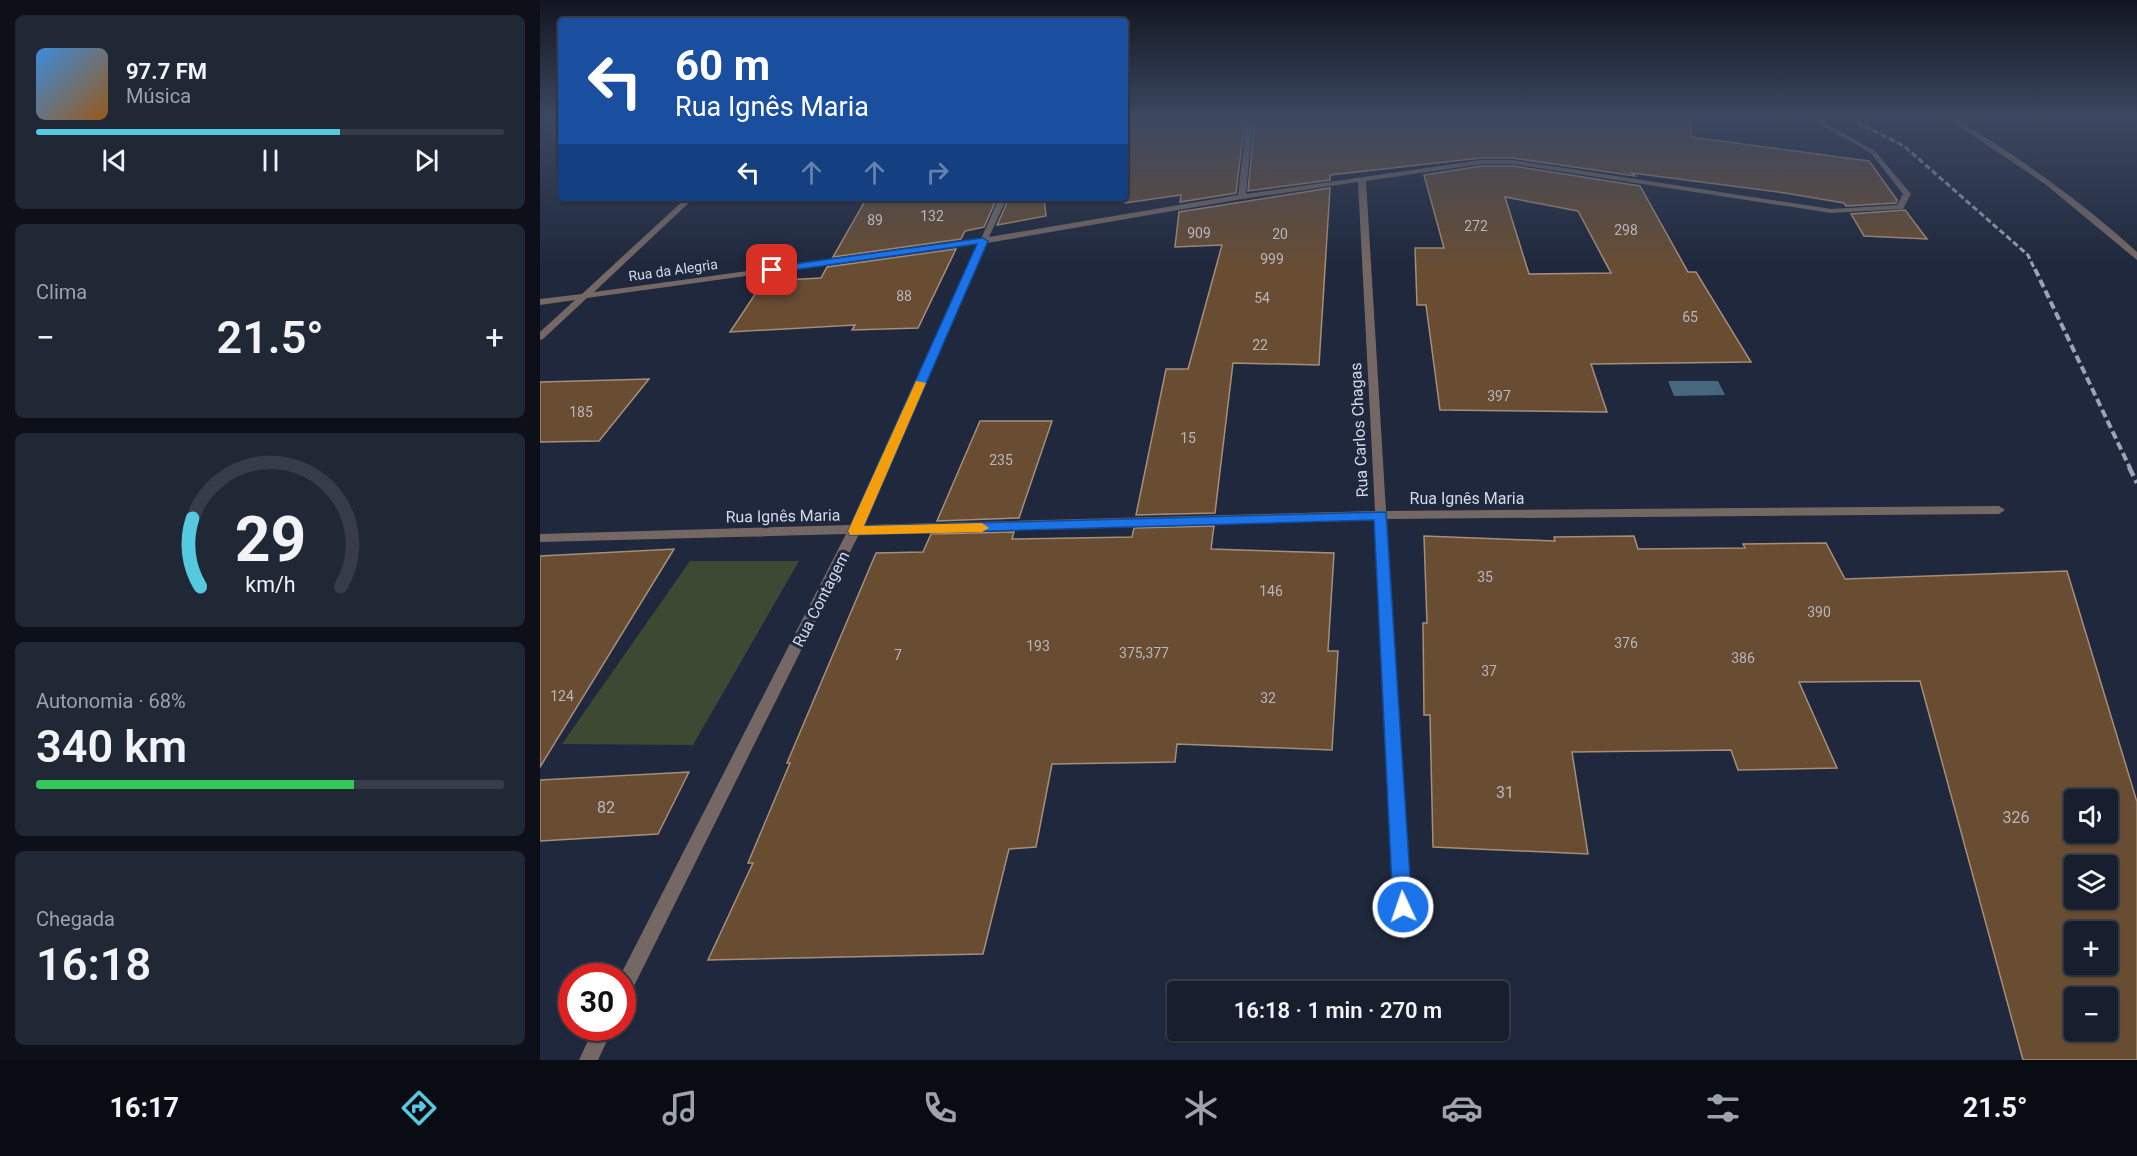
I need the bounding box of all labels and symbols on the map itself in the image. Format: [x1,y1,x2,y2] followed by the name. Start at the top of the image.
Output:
[920,208,944,224] house number: 132
[867,212,883,228] house number: 89
[1464,218,1488,234] house number: 272
[1614,222,1638,238] house number: 298
[1187,225,1211,241] house number: 909
[1272,226,1288,242] house number: 20
[746,244,797,295] pin
[1260,251,1284,267] house number: 999
[627,256,719,284] street label: Rua da Alegria
[896,288,912,304] house number: 88
[1254,290,1270,306] house number: 54
[1682,309,1698,325] house number: 65
[1252,337,1268,353] house number: 22
[1346,362,1372,498] street label: Rua Carlos Chagas
[1487,388,1511,404] house number: 397
[569,404,593,420] house number: 185
[1180,430,1196,446] house number: 15
[989,452,1013,468] house number: 235
[1410,489,1524,508] street label: Rua Ignês Maria
[725,505,841,527] street label: Rua Ignês Maria
[789,548,853,650] street label: Rua Contagem
[1477,569,1493,585] house number: 35
[1259,583,1283,599] house number: 146
[1807,604,1831,620] house number: 390
[1614,635,1638,651] house number: 376
[1026,638,1050,654] house number: 193
[1119,645,1169,661] house number: 375,377
[894,647,902,663] house number: 7
[1731,650,1755,666] house number: 386
[1481,663,1497,679] house number: 37
[550,688,574,704] house number: 124
[1260,690,1276,706] house number: 32
[1496,783,1514,802] house number: 31
[597,798,615,817] house number: 82
[2003,808,2029,827] house number: 326
[1371,875,1435,939] position arrow
[558,963,636,1041] speed limit sign: 30

